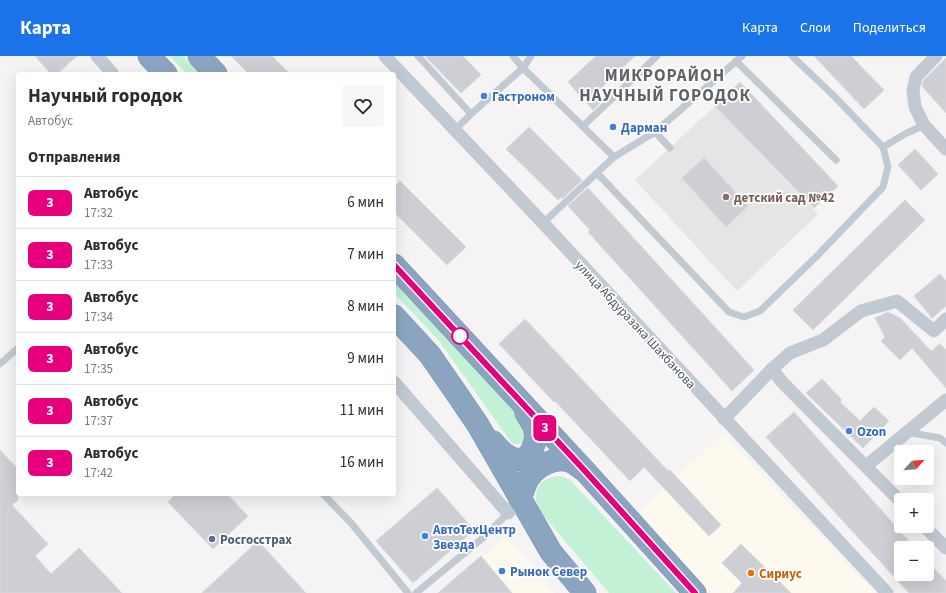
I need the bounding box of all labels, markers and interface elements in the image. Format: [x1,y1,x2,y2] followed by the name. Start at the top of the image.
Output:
[20,15,71,42] text: Карта
[742,18,778,38] text: Карта
[800,18,831,38] text: Слои
[853,18,926,38] text: Поделиться
[579,64,751,108] district label: МИКРОРАЙОН НАУЧНЫЙ ГОРОДОК
[28,83,183,110] text: Научный городок
[342,85,384,127] button: heart
[492,88,555,106] place label: Гастроном
[479,91,489,101] marker: Гастроном
[28,112,73,130] text: Автобус
[621,119,667,137] place label: Дарман
[608,122,618,132] marker: Дарман
[28,147,121,168] text: Отправления
[84,183,138,204] text: Автобус
[734,189,835,207] place label: детский сад №42
[347,192,384,213] text: 6 мин
[721,192,731,202] marker: детский сад №42
[46,193,54,213] text: 3
[84,204,113,222] text: 17:32
[84,235,138,256] text: Автобус
[347,244,384,265] text: 7 мин
[46,245,54,265] text: 3
[84,256,113,274] text: 17:33
[571,256,700,393] street label: улица Абдуразака Шахбанова
[84,287,138,308] text: Автобус
[347,296,384,317] text: 8 мин
[46,297,54,317] text: 3
[84,308,113,326] text: 17:34
[451,327,469,345] unlabelled marker
[84,339,138,360] text: Автобус
[347,348,384,369] text: 9 мин
[46,349,54,369] text: 3
[84,360,113,378] text: 17:35
[84,391,138,412] text: Автобус
[340,400,384,421] text: 11 мин
[46,401,54,421] text: 3
[84,412,113,430] text: 17:37
[532,415,558,441] line badge: 3
[541,418,549,438] text: 3
[857,423,886,441] place label: Ozon
[844,426,854,436] marker: Ozon
[84,443,138,464] text: Автобус
[894,445,934,485] north arrow
[894,445,934,581] map controls
[340,452,384,473] text: 16 мин
[46,453,54,473] text: 3
[84,464,113,482] text: 17:42
[894,493,934,533] button: +
[432,521,516,554] place label: АвтоТехЦентр Звезда
[220,531,292,549] place label: Росгосстрах
[420,531,430,541] marker: АвтоТехЦентр Звезда
[207,534,217,544] marker: Росгосстрах
[894,541,934,581] button: −
[510,563,587,581] place label: Рынок Север
[759,565,802,583] place label: Сириус
[497,566,507,576] marker: Рынок Север
[746,568,756,578] marker: Сириус

